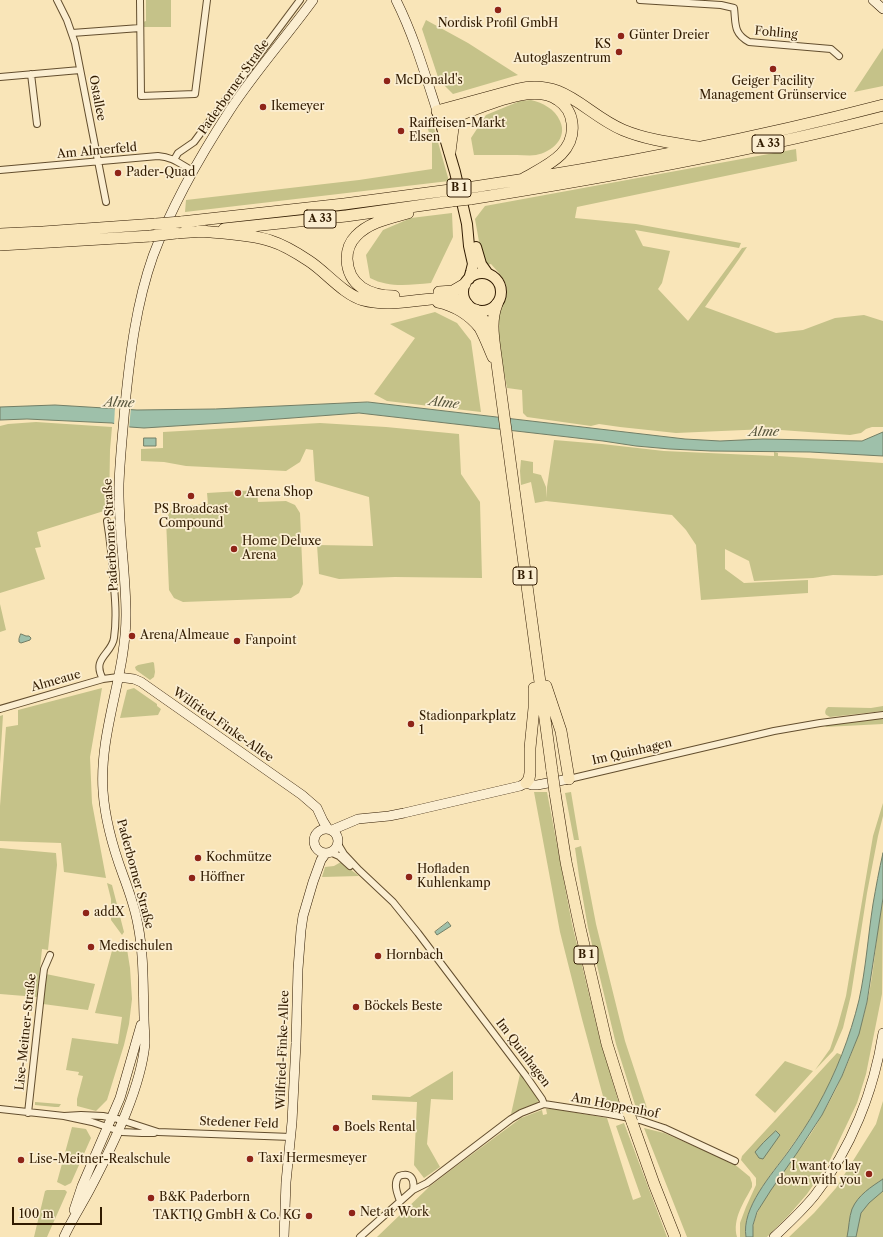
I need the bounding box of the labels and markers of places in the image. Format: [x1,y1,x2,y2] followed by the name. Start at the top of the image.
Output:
[493,5,503,15] marker: Nordisk Profil GmbH
[438,17,558,31] place label: Nordisk Profil GmbH
[629,29,709,43] place label: Günter Dreier
[616,31,626,41] marker: Günter Dreier
[514,38,611,66] place label: KS Autoglaszentrum
[614,47,624,57] marker: KS Autoglaszentrum
[768,64,778,74] marker: Geiger Facility Management Grünservice
[395,74,463,88] place label: McDonald's
[699,75,847,103] place label: Geiger Facility Management Grünservice
[382,76,392,86] marker: McDonald's
[271,100,324,114] place label: Ikemeyer
[258,102,268,112] marker: Ikemeyer
[409,117,506,145] place label: Raiffeisen-Markt Elsen
[396,126,406,136] marker: Raiffeisen-Markt Elsen
[126,166,195,180] place label: Pader-Quad
[113,168,123,178] marker: Pader-Quad
[246,486,313,500] place label: Arena Shop
[233,488,243,498] marker: Arena Shop
[186,491,196,501] marker: PS Broadcast Compound
[154,503,228,531] place label: PS Broadcast Compound
[242,535,321,563] place label: Home Deluxe Arena
[229,544,239,554] marker: Home Deluxe Arena
[140,629,229,643] place label: Arena/Almeaue
[127,631,137,641] marker: Arena/Almeaue
[245,634,296,648] place label: Fanpoint
[232,636,242,646] marker: Fanpoint
[419,710,516,738] place label: Stadionparkplatz 1
[406,719,416,729] marker: Stadionparkplatz 1
[206,851,272,865] place label: Kochmütze
[193,853,203,863] marker: Kochmütze
[417,863,491,891] place label: Hofladen Kuhlenkamp
[200,871,245,885] place label: Höffner
[404,872,414,882] marker: Hofladen Kuhlenkamp
[187,873,197,883] marker: Höffner
[94,906,124,920] place label: addX
[81,908,91,918] marker: addX
[99,940,173,954] place label: Medischulen
[86,942,96,952] marker: Medischulen
[386,949,443,963] place label: Hornbach
[373,951,383,961] marker: Hornbach
[364,1000,442,1014] place label: Böckels Beste
[351,1002,361,1012] marker: Böckels Beste
[344,1121,416,1135] place label: Boels Rental
[331,1123,341,1133] marker: Boels Rental
[258,1152,367,1166] place label: Taxi Hermesmeyer
[29,1153,171,1167] place label: Lise-Meitner-Realschule
[245,1154,255,1164] marker: Taxi Hermesmeyer
[16,1155,26,1165] marker: Lise-Meitner-Realschule
[776,1160,861,1188] place label: I want to lay down with you
[864,1169,874,1179] marker: I want to lay down with you
[159,1191,250,1205] place label: B&K Paderborn
[146,1193,156,1203] marker: B&K Paderborn
[360,1206,429,1220] place label: Net at Work
[347,1208,357,1218] marker: Net at Work
[153,1209,301,1223] place label: TAKTIQ GmbH & Co. KG
[304,1211,314,1221] marker: TAKTIQ GmbH & Co. KG

